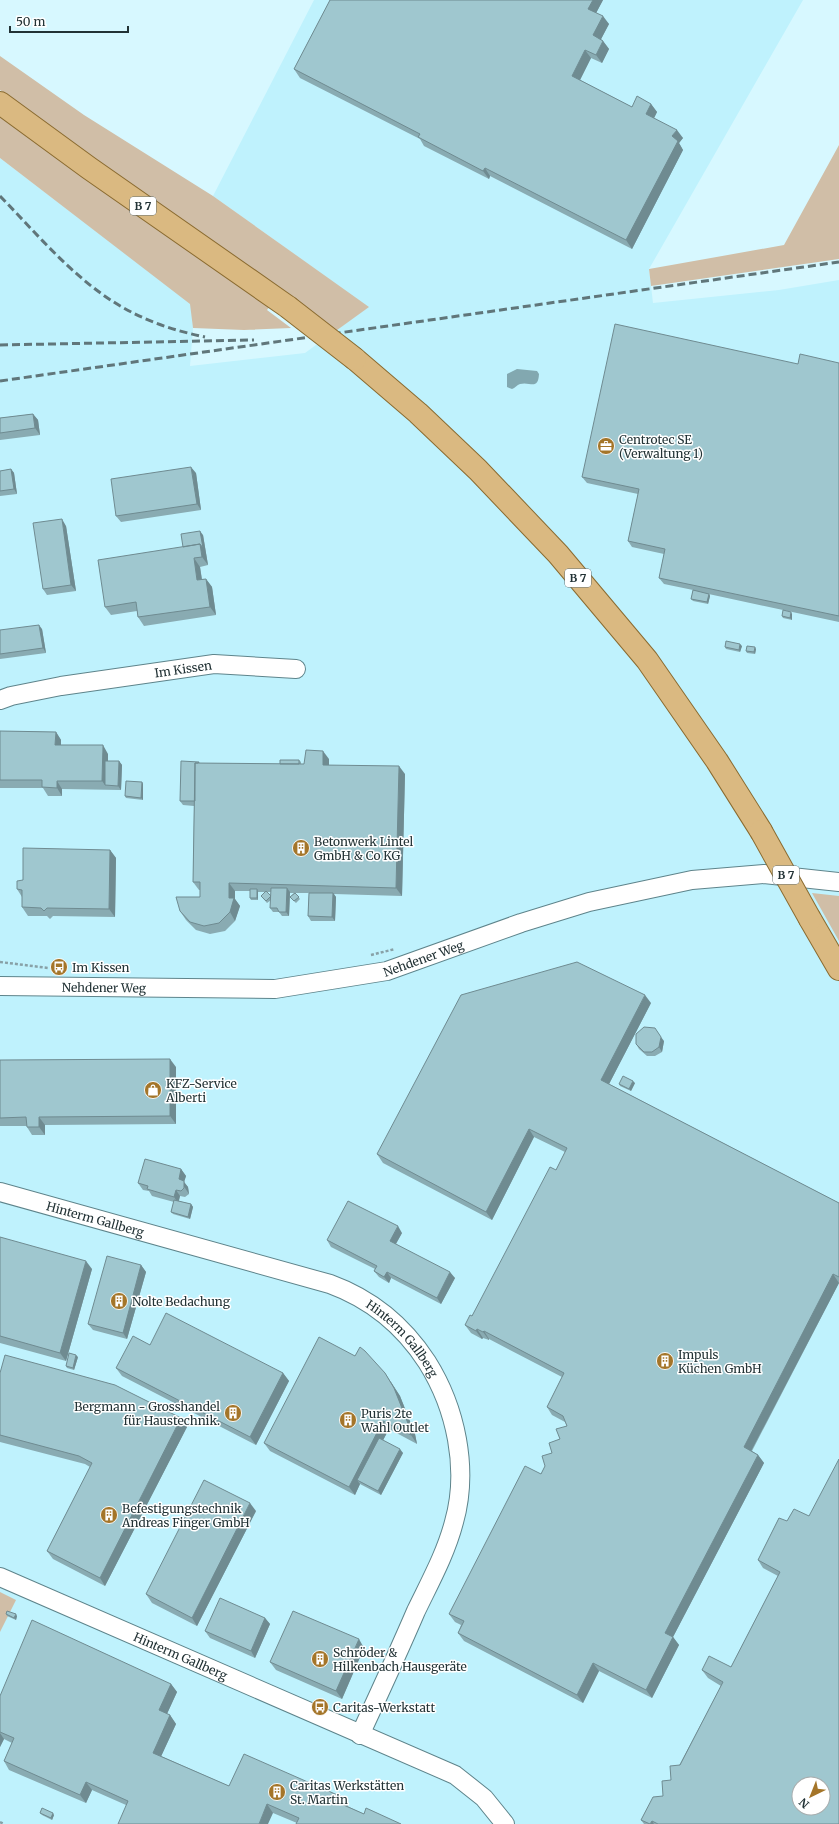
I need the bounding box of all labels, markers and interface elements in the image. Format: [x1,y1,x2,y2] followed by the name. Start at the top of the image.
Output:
[10,8,128,34] scale bar
[16,14,45,29] text: 50 m
[130,197,156,215] road number: B 7
[619,432,703,461] place label: Centrotec SE (Verwaltung 1)
[596,436,616,456] office icon: Centrotec SE (Verwaltung 1)
[565,569,591,587] road number: B 7
[153,657,213,680] street label: Im Kissen
[314,834,413,863] place label: Betonwerk Lintel GmbH & Co KG
[291,838,311,858] building icon: Betonwerk Lintel GmbH & Co KG
[773,866,799,884] road number: B 7
[381,936,466,979] street label: Nehdener Weg
[49,957,69,977] bus stop icon: Im Kissen
[72,960,130,975] place label: Im Kissen
[62,979,147,995] street label: Nehdener Weg
[165,1076,237,1105] place label: KFZ-Service Alberti
[143,1080,163,1100] shop icon: KFZ-Service Alberti
[45,1198,147,1240] street label: Hinterm Gallberg
[109,1291,129,1311] building icon: Nolte Bedachung
[132,1294,231,1309] place label: Nolte Bedachung
[364,1296,442,1380] street label: Hinterm Gallberg
[678,1347,762,1376] place label: Impuls Küchen GmbH
[655,1351,675,1371] building icon: Impuls Küchen GmbH
[74,1399,220,1428] place label: Bergmann - Grosshandel für Haustechnik.
[223,1403,243,1423] building icon: Bergmann - Grosshandel für Haustechnik.
[360,1406,429,1435] place label: Puris 2te Wahl Outlet
[338,1410,358,1430] building icon: Puris 2te Wahl Outlet
[121,1501,250,1530] place label: Befestigungstechnik Andreas Finger GmbH
[99,1505,119,1525] building icon: Befestigungstechnik Andreas Finger GmbH
[131,1629,231,1683] street label: Hinterm Gallberg
[333,1645,467,1674] place label: Schröder & Hilkenbach Hausgeräte
[310,1649,330,1669] building icon: Schröder & Hilkenbach Hausgeräte
[310,1697,330,1717] bus stop icon: Caritas-Werkstatt
[333,1700,436,1715] place label: Caritas-Werkstatt
[791,1776,831,1816] north arrow
[290,1778,404,1807] place label: Caritas Werkstätten St. Martin
[267,1782,287,1802] building icon: Caritas Werkstätten St. Martin
[796,1795,812,1811] text: N

